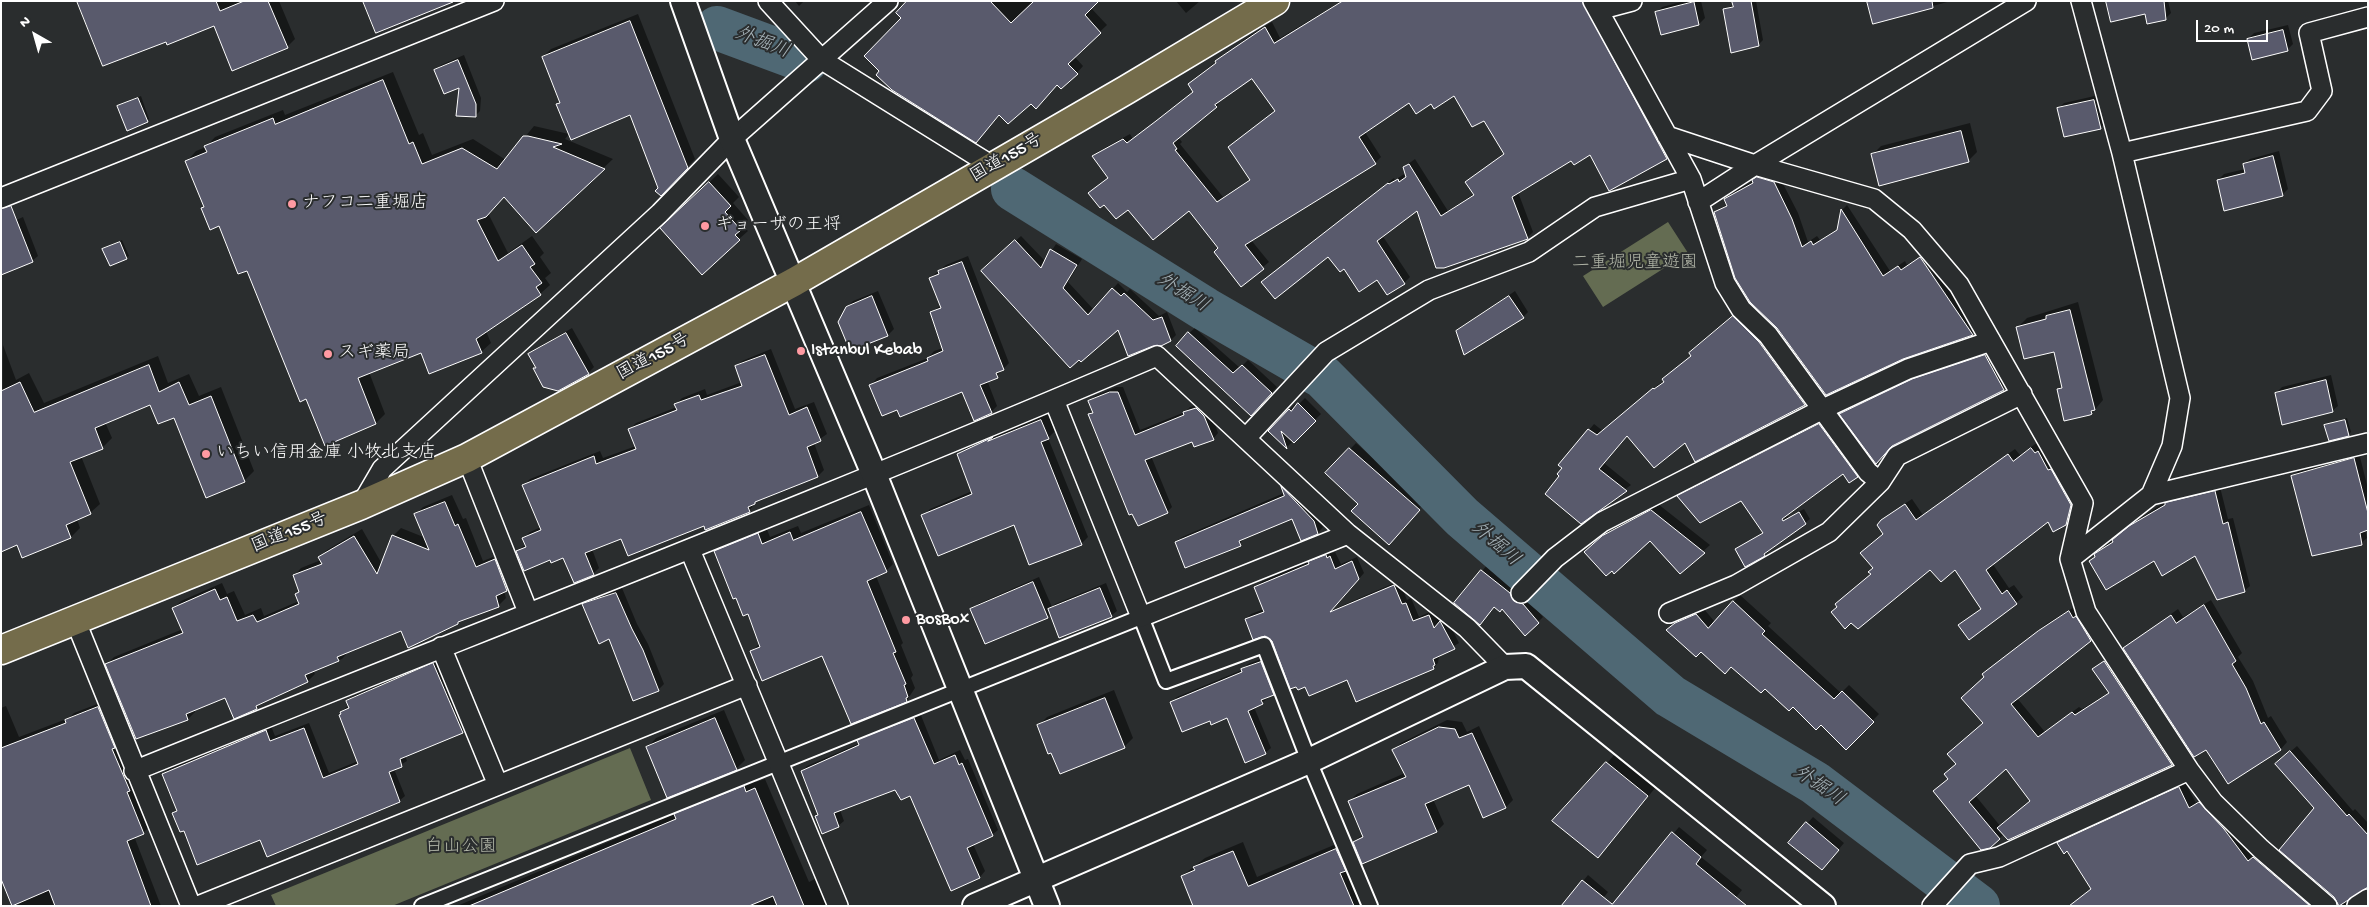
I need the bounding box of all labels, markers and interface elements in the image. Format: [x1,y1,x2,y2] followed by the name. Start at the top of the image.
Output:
[10,10,60,60] north arrow
[2199,10,2272,42] scale bar
[17,13,34,32] text: N
[2204,20,2234,38] text: 20 m
[731,23,793,65] water label: 外掘川
[967,130,1047,188] street label: 国道155号
[302,193,428,215] place label: ナフコ二重堀店
[286,198,298,210] marker: ナフコ二重堀店
[715,215,841,237] place label: ギョーザの王将
[699,220,711,232] marker: ギョーザの王将
[1572,253,1698,275] park label: 二重堀児童遊園
[1152,269,1212,319] water label: 外掘川
[614,330,694,386] street label: 国道155号
[811,340,922,362] place label: Istanbul Kebab
[338,343,410,365] place label: スギ薬局
[795,345,807,357] marker: Istanbul Kebab
[322,348,334,360] marker: スギ薬局
[216,443,436,465] place label: いちい信用金庫 小牧北支店
[200,448,212,460] marker: いちい信用金庫 小牧北支店
[249,509,331,559] street label: 国道155号
[1466,518,1524,572] water label: 外掘川
[916,609,969,631] place label: BosBox
[900,614,912,626] marker: BosBox
[1788,762,1848,812] water label: 外掘川
[425,837,497,859] park label: 白山公園

